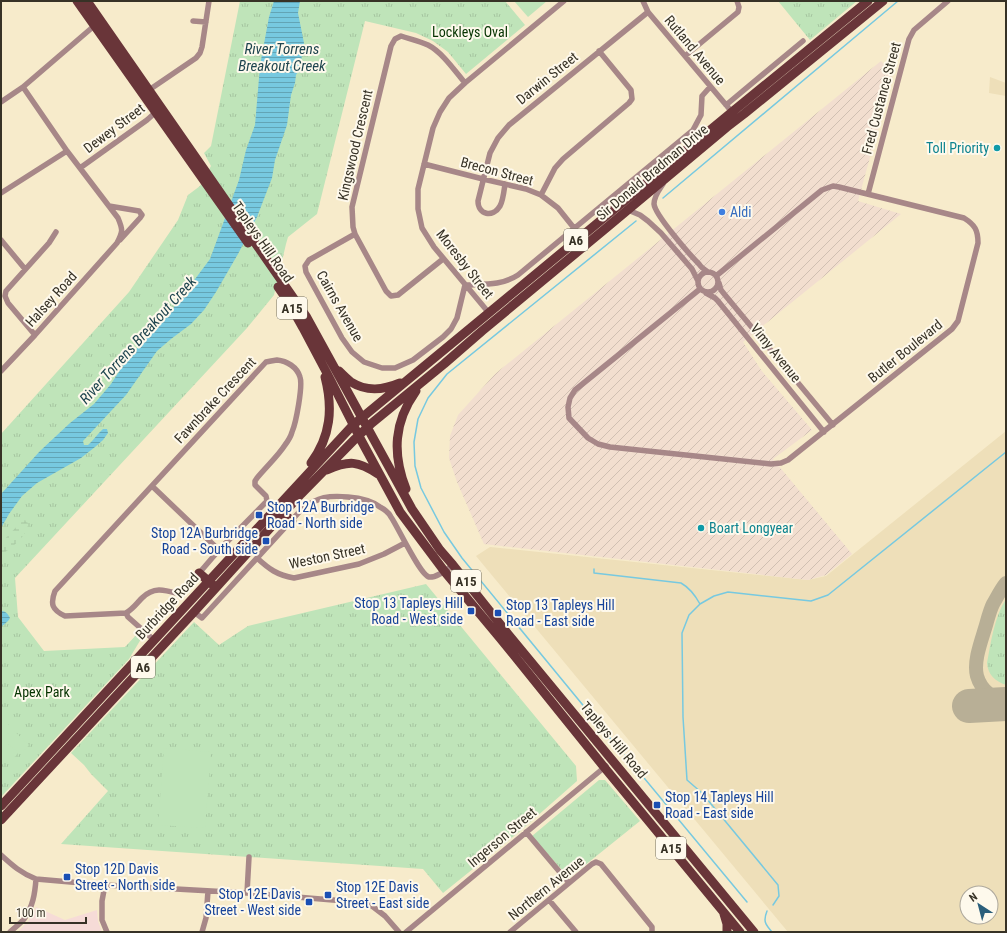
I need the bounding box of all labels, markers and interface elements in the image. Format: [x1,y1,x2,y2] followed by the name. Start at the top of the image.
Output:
[661,12,729,88] street label: Rutland Avenue
[432,24,508,40] park label: Lockleys Oval
[238,40,326,75] water label: River Torrens Breakout Creek
[858,40,904,156] street label: Fred Custance Street
[513,48,581,108] street label: Darwin Street
[334,88,376,202] street label: Kingswood Crescent
[80,100,148,156] street label: Dewey Street
[593,121,711,223] street label: Sir Donald Bradman Drive
[926,140,989,156] place label: Toll Priority
[992,143,1002,153] marker: Toll Priority
[459,154,535,188] street label: Brecon Street
[229,199,297,285] street label: Tapleys Hill Road
[730,204,751,220] place label: Aldi
[717,207,727,217] marker: Aldi
[433,226,497,302] street label: Moresby Street
[564,229,588,251] road number: A6
[22,268,80,330] street label: Halsey Road
[313,268,367,344] street label: Cairns Avenue
[76,272,200,408] water label: River Torrens Breakout Creek
[277,297,307,319] road number: A15
[865,316,945,386] street label: Butler Boulevard
[747,320,805,386] street label: Vimy Avenue
[171,354,259,446] street label: Fawnbrake Crescent
[267,499,374,531] place label: Stop 12A Burbridge Road - North side
[254,510,264,520] marker: Stop 12A Burbridge Road - North side
[709,520,793,536] place label: Boart Longyear
[696,523,706,533] marker: Boart Longyear
[151,525,258,557] place label: Stop 12A Burbridge Road - South side
[261,536,271,546] marker: Stop 12A Burbridge Road - South side
[288,540,366,572] street label: Weston Street
[132,570,202,642] street label: Burbridge Road
[451,570,481,592] road number: A15
[354,595,463,627] place label: Stop 13 Tapleys Hill Road - West side
[506,597,615,629] place label: Stop 13 Tapleys Hill Road - East side
[466,606,476,616] marker: Stop 13 Tapleys Hill Road - West side
[493,608,503,618] marker: Stop 13 Tapleys Hill Road - East side
[131,656,155,678] road number: A6
[14,684,71,700] park label: Apex Park
[577,699,651,781] street label: Tapleys Hill Road
[665,789,774,821] place label: Stop 14 Tapleys Hill Road - East side
[652,800,662,810] marker: Stop 14 Tapleys Hill Road - East side
[465,804,539,870] street label: Ingerson Street
[656,837,686,859] road number: A15
[505,852,587,923] street label: Northern Avenue
[75,861,176,893] place label: Stop 12D Davis Street - North side
[62,872,72,882] marker: Stop 12D Davis Street - North side
[336,879,430,911] place label: Stop 12E Davis Street - East side
[959,885,999,925] north arrow
[204,886,301,918] place label: Stop 12E Davis Street - West side
[323,890,333,900] marker: Stop 12E Davis Street - East side
[967,890,980,905] text: N
[304,897,314,907] marker: Stop 12E Davis Street - West side
[10,899,86,925] scale bar
[16,906,46,920] text: 100 m

